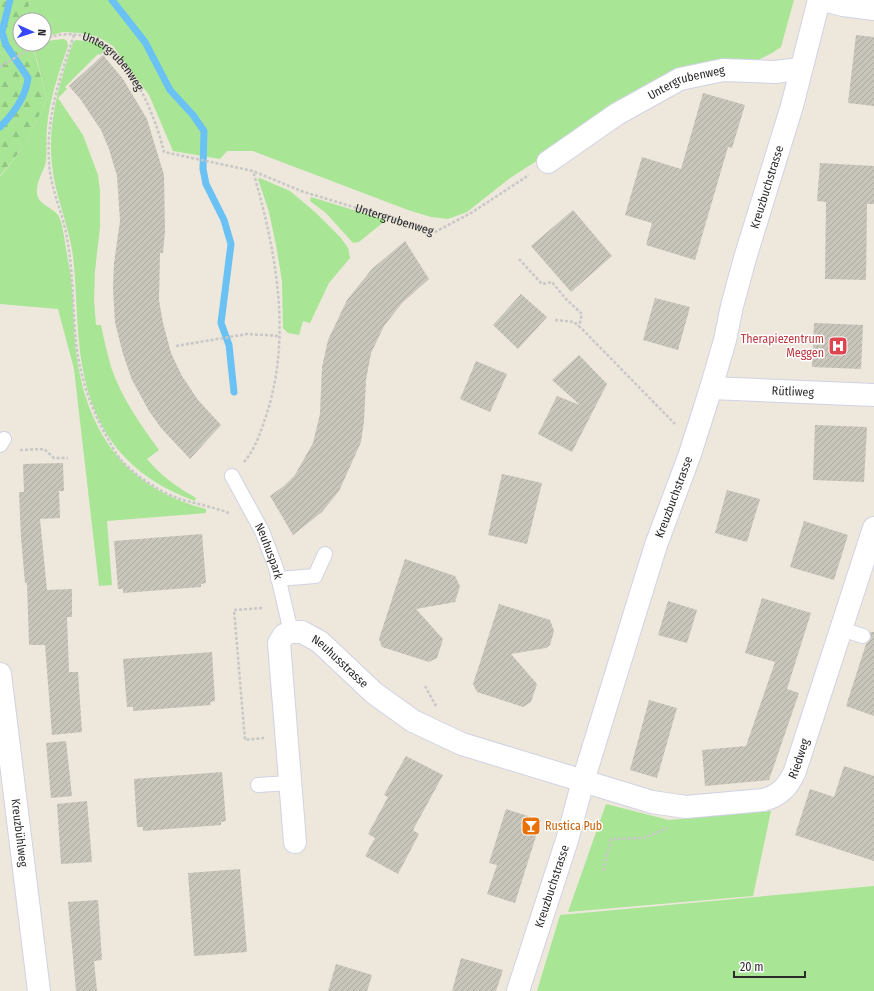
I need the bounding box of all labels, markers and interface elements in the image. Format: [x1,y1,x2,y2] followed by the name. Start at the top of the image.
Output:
[12,12,52,52] north arrow
[35,29,48,36] text: N
[81,29,147,93] street label: Untergrubenweg
[645,63,726,103] street label: Untergrubenweg
[748,144,786,230] street label: Kreuzbuchstrasse
[353,201,436,238] street label: Untergrubenweg
[741,332,824,360] place label: Therapiezentrum Meggen
[827,335,849,357] hospital icon: Therapiezentrum Meggen
[771,384,815,399] street label: Rütliweg
[652,454,696,540] street label: Kreuzbuchstrasse
[252,520,286,581] street label: Neuhuspark
[309,632,371,691] street label: Neuhusstrasse
[785,736,812,781] street label: Riedweg
[8,798,31,868] street label: Kreuzbühlweg
[520,815,542,837] bar icon: Rustica Pub
[545,819,602,833] place label: Rustica Pub
[532,843,572,929] street label: Kreuzbuchstrasse
[734,953,805,979] scale bar
[740,960,764,974] text: 20 m

